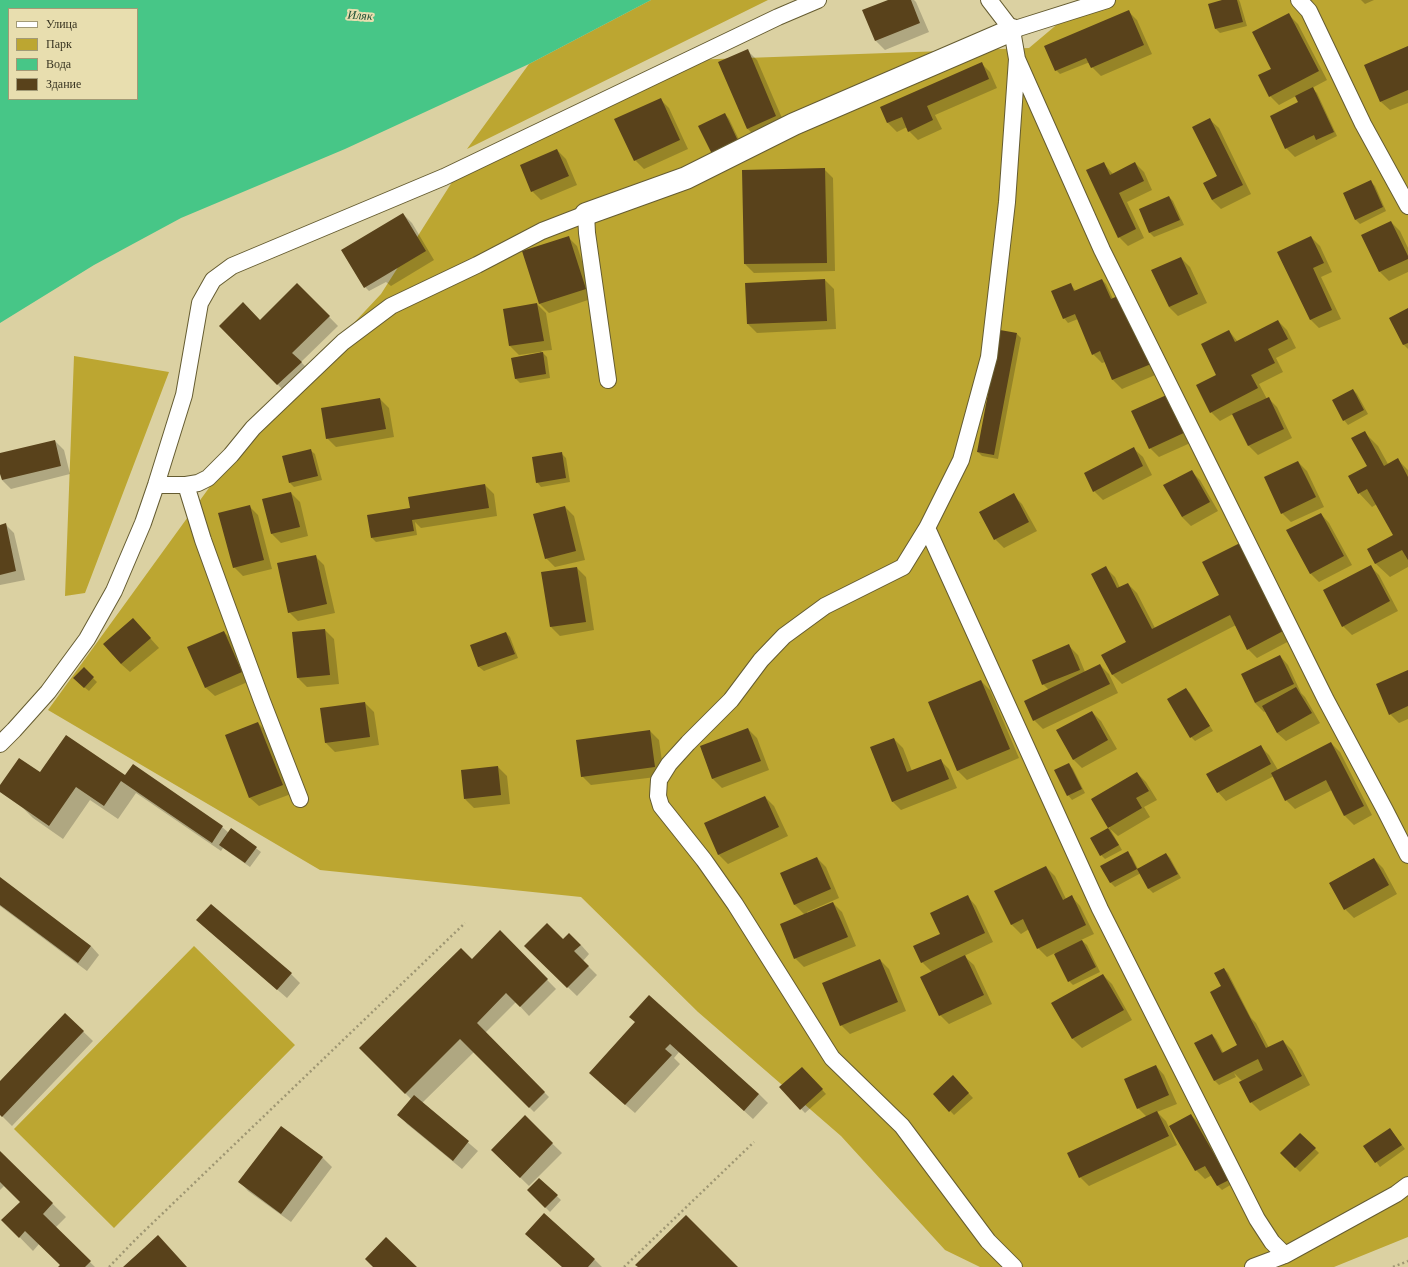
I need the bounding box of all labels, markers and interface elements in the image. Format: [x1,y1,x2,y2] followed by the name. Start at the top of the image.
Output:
[8,8,138,100] legend
[347,8,373,24] water label: Иляк
[46,16,77,31] text: Улица
[46,36,72,51] text: Парк
[46,56,71,71] text: Вода
[46,76,81,91] text: Здание

